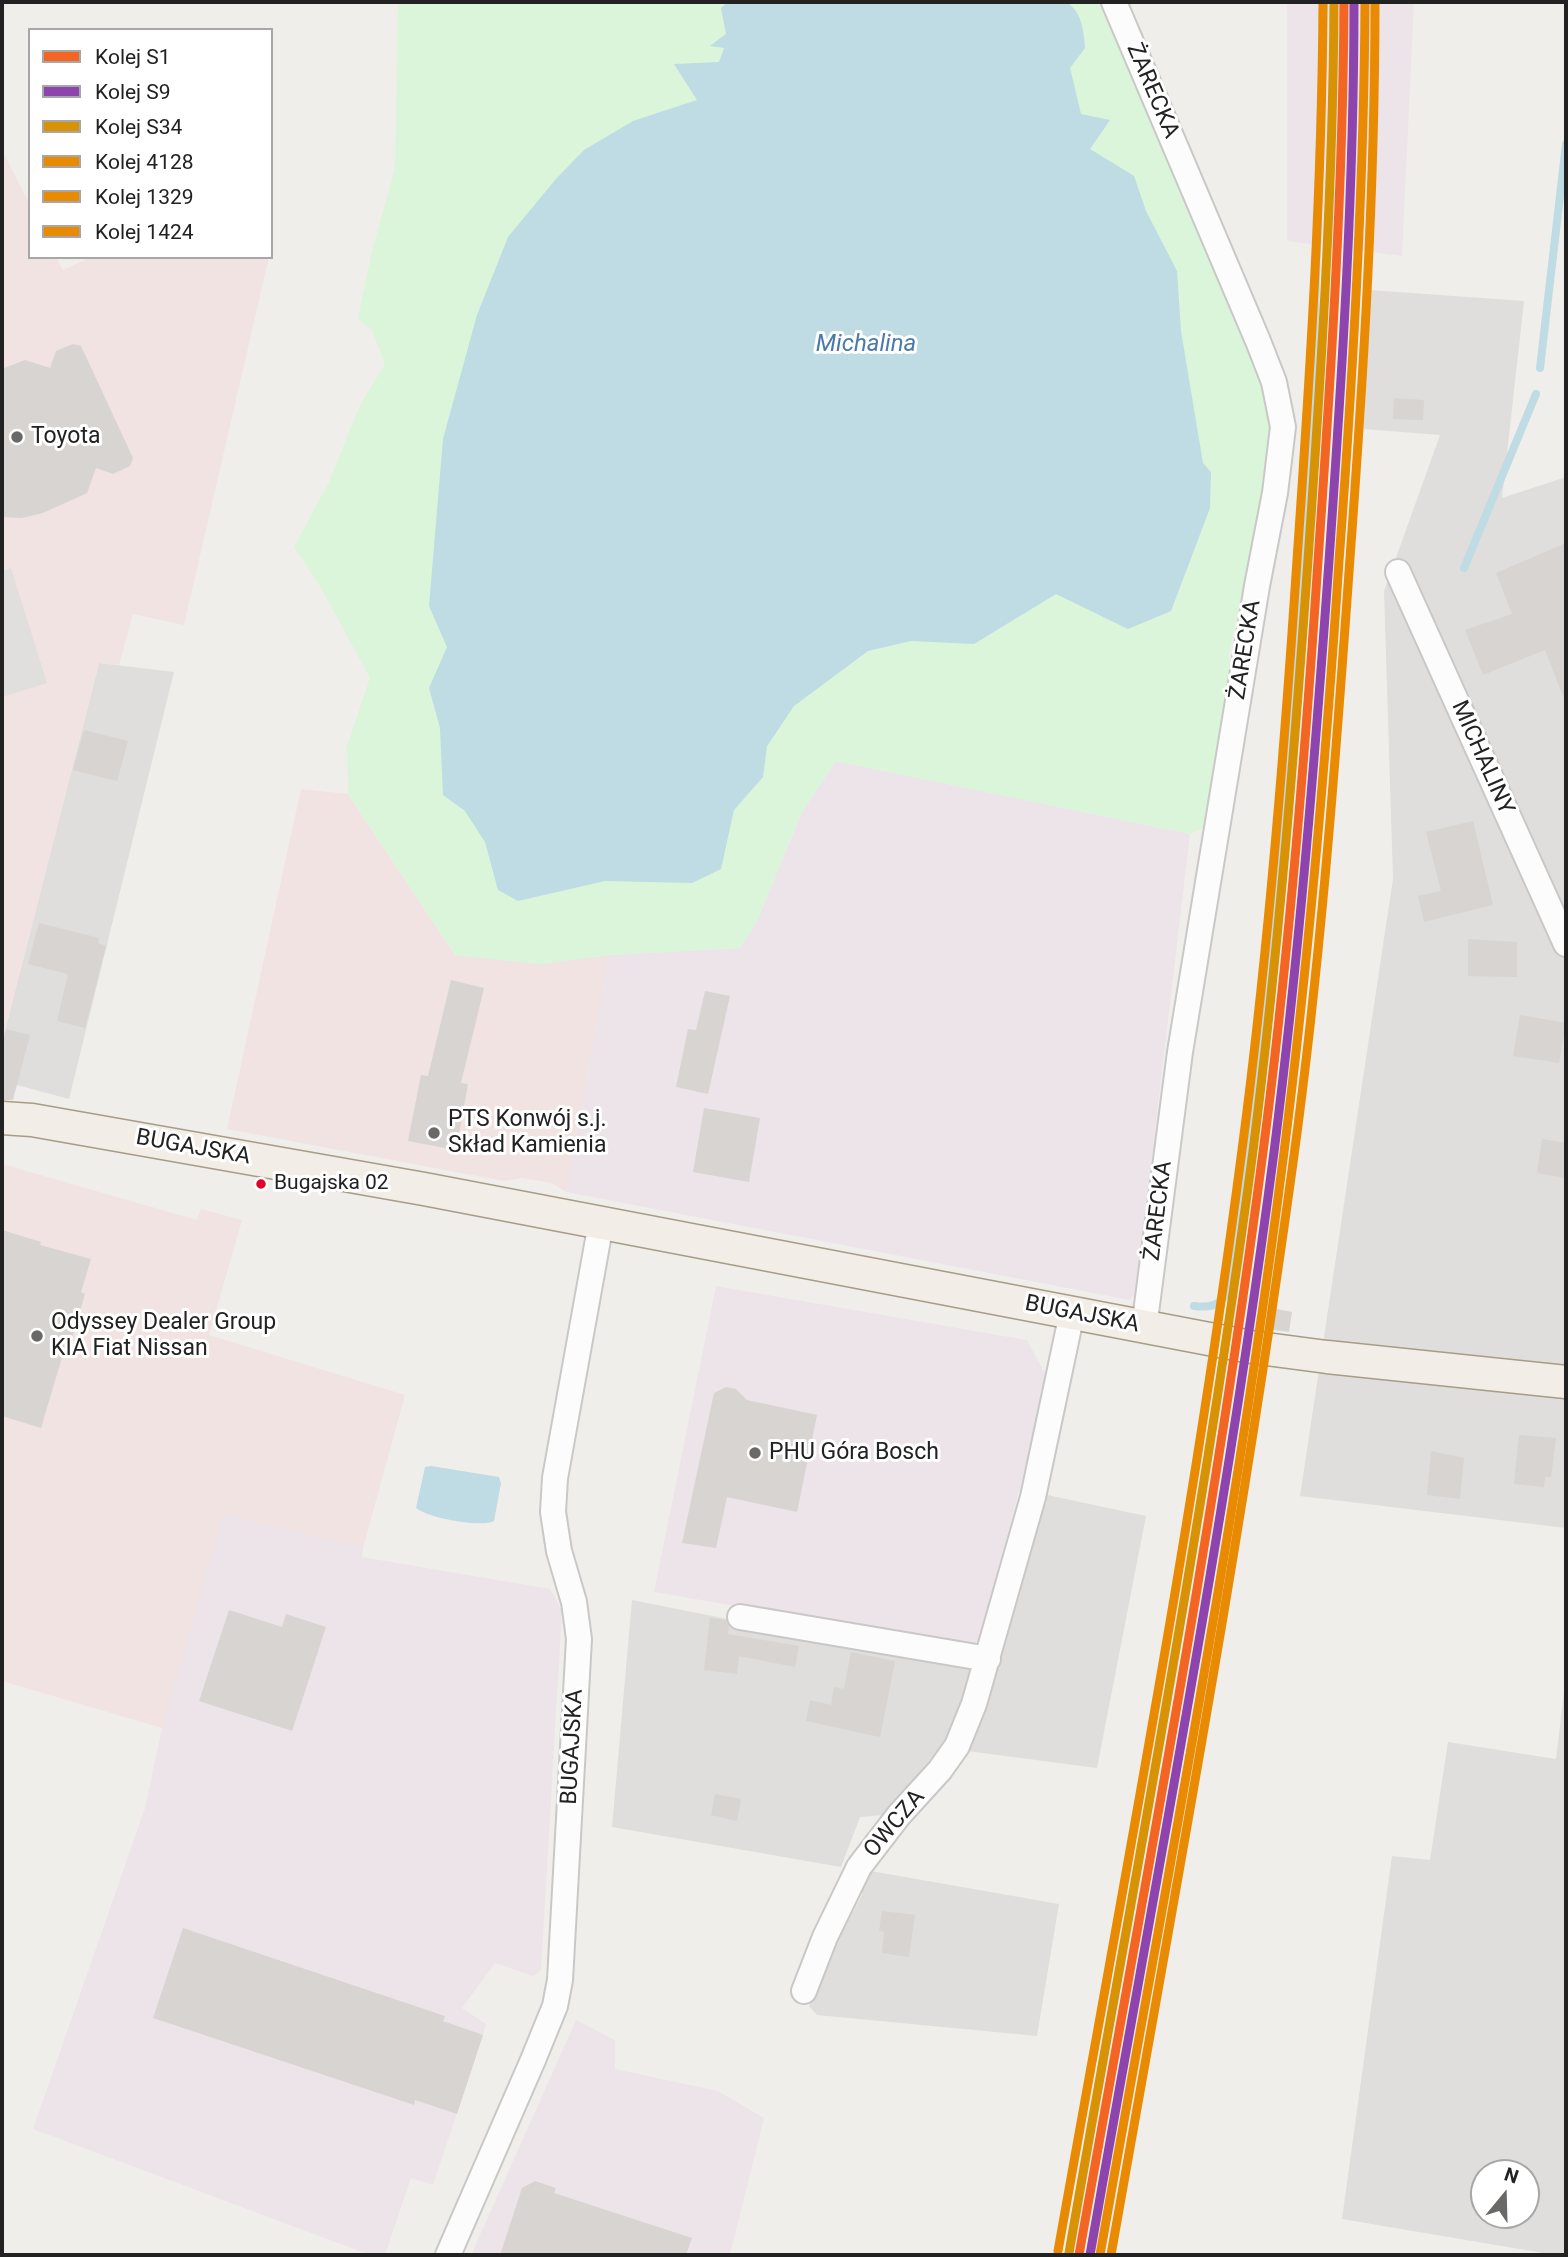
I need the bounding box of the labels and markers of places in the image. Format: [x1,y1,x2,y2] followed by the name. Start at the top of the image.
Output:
[31,423,100,451] place label: Toyota
[9,429,25,445] marker: Toyota
[448,1106,606,1160] place label: PTS Konwój s.j. Skład Kamienia
[426,1125,442,1141] marker: PTS Konwój s.j. Skład Kamienia
[274,1171,389,1197] place label: Bugajska 02
[254,1177,268,1191] marker: Bugajska 02
[51,1309,276,1363] place label: Odyssey Dealer Group KIA Fiat Nissan
[29,1328,45,1344] marker: Odyssey Dealer Group KIA Fiat Nissan
[769,1439,939,1467] place label: PHU Góra Bosch
[747,1445,763,1461] marker: PHU Góra Bosch

